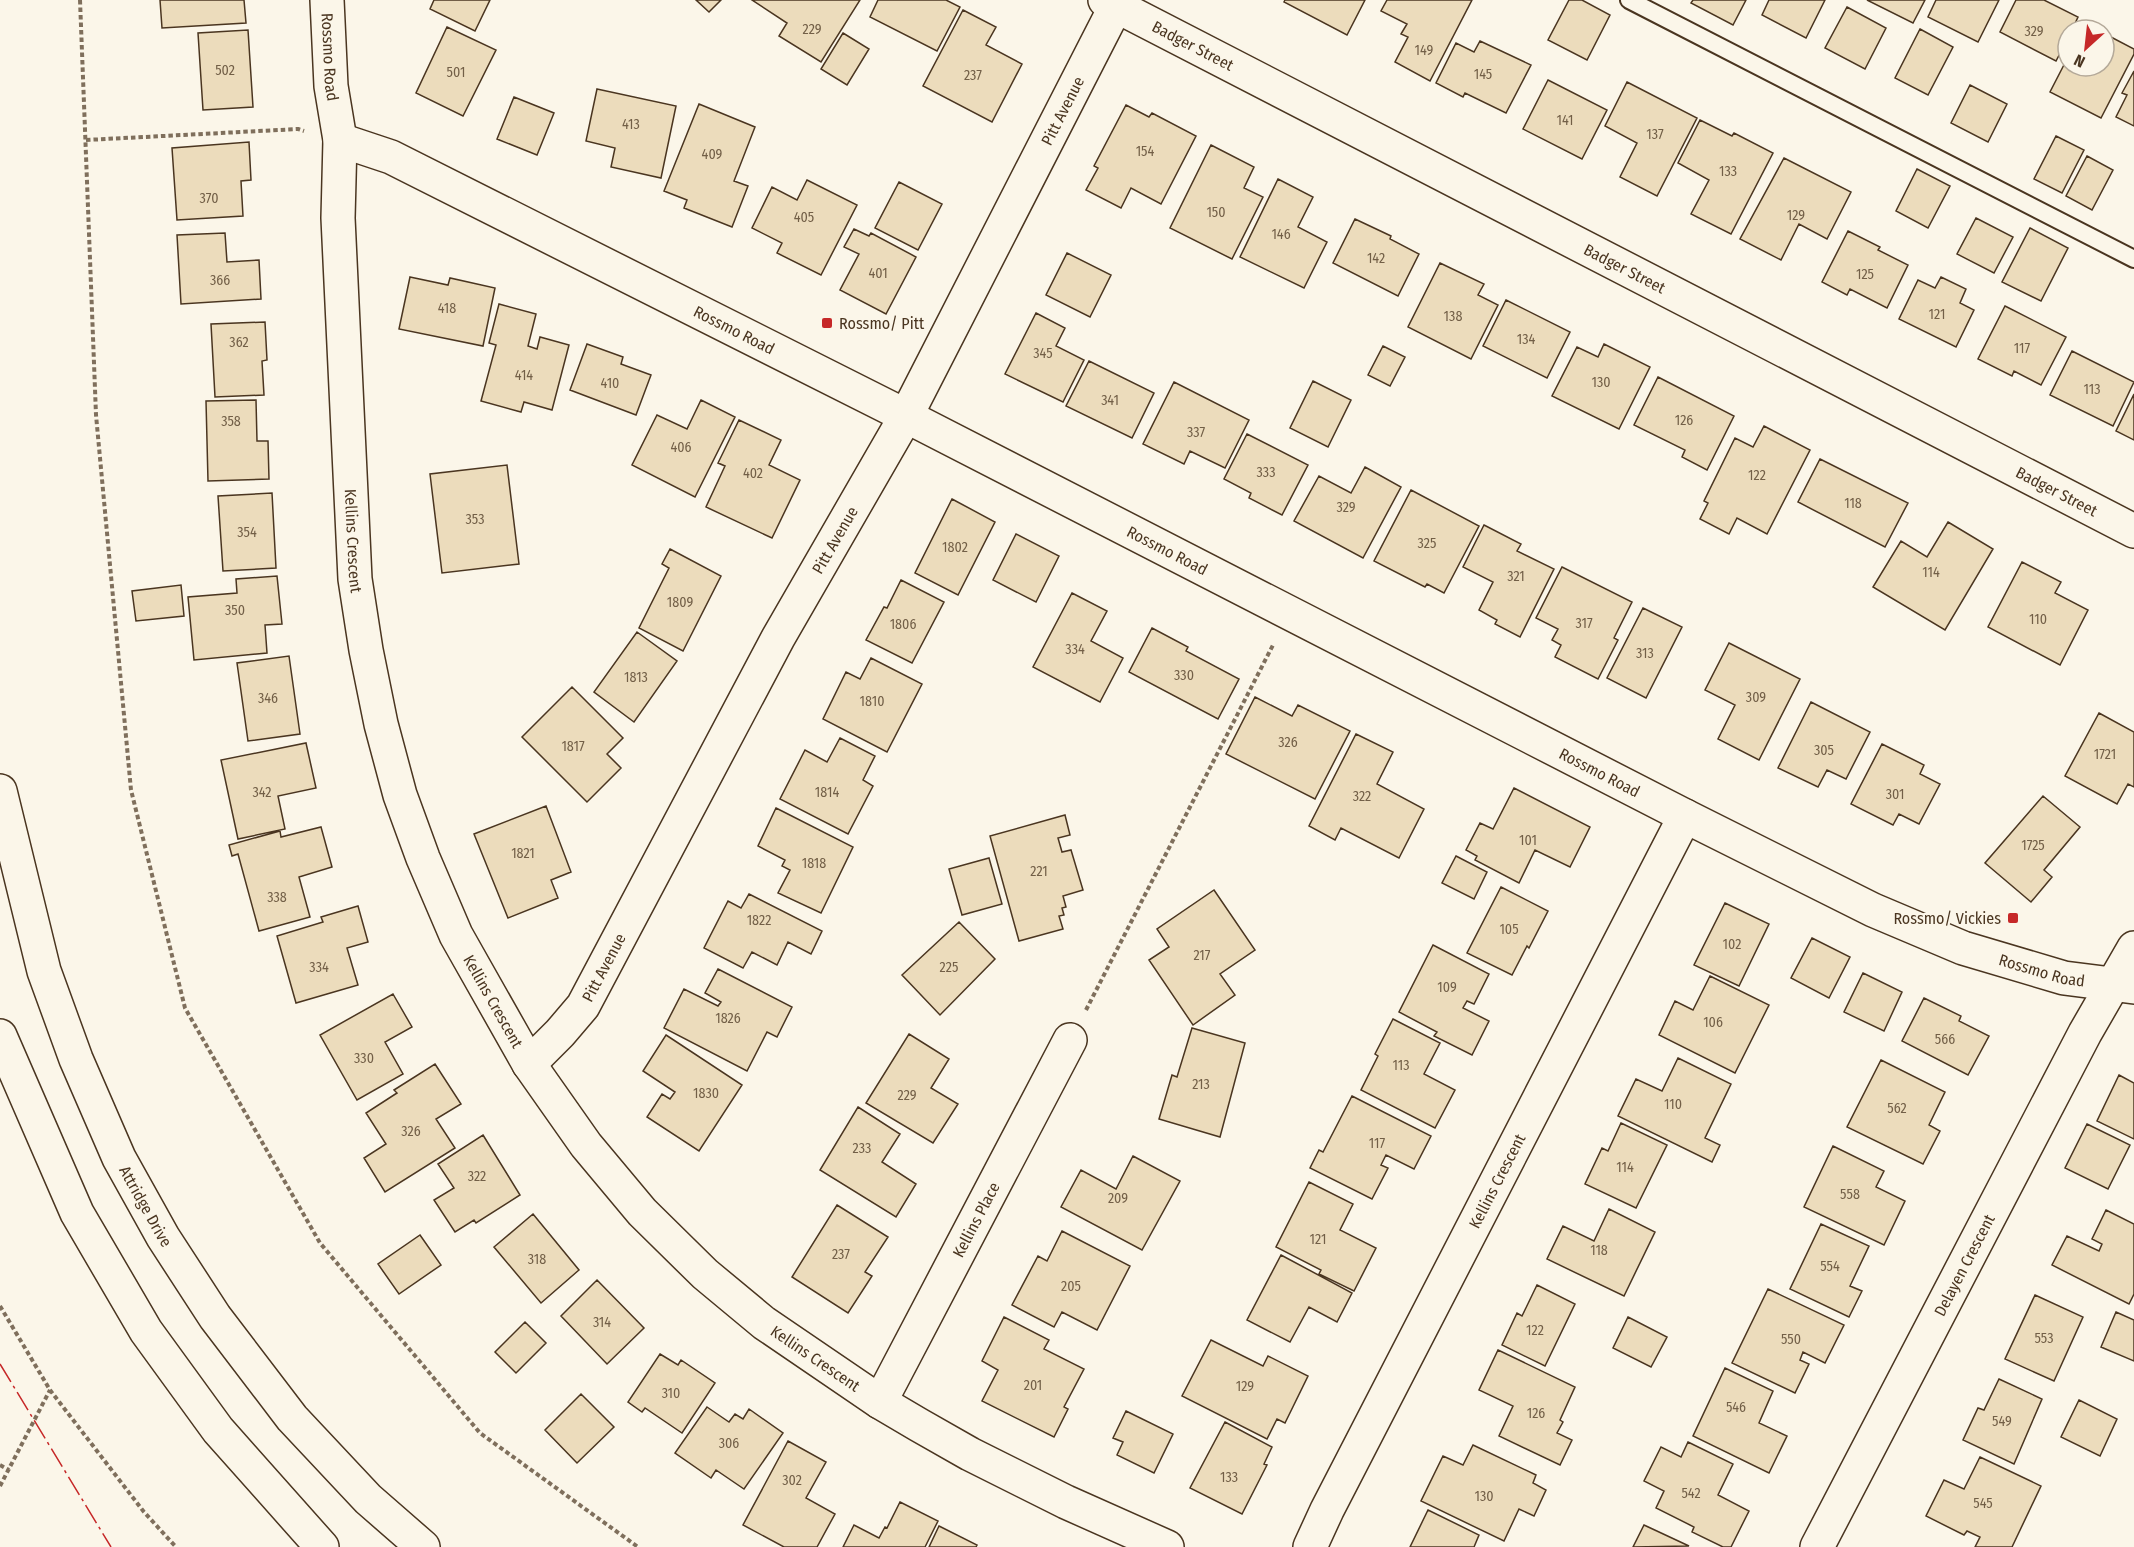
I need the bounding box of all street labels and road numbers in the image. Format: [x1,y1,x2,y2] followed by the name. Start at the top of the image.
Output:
[318,13,342,102] street label: Rossmo Road
[1149,17,1237,75] street label: Badger Street
[1037,73,1088,149] street label: Pitt Avenue
[1581,240,1669,298] street label: Badger Street
[690,302,778,358] street label: Rossmo Road
[2013,463,2101,521] street label: Badger Street
[341,489,366,595] street label: Kellins Crescent
[808,503,862,577] street label: Pitt Avenue
[1124,522,1211,579] street label: Rossmo Road
[1556,744,1643,801] street label: Rossmo Road
[578,930,630,1005] street label: Pitt Avenue
[1997,950,2086,991] street label: Rossmo Road
[459,952,527,1052] street label: Kellins Crescent
[1465,1130,1530,1232] street label: Kellins Crescent
[115,1162,176,1251] street label: Attridge Drive
[949,1179,1004,1261] street label: Kellins Place
[1930,1211,1999,1319] street label: Delayen Crescent
[767,1322,864,1396] street label: Kellins Crescent

